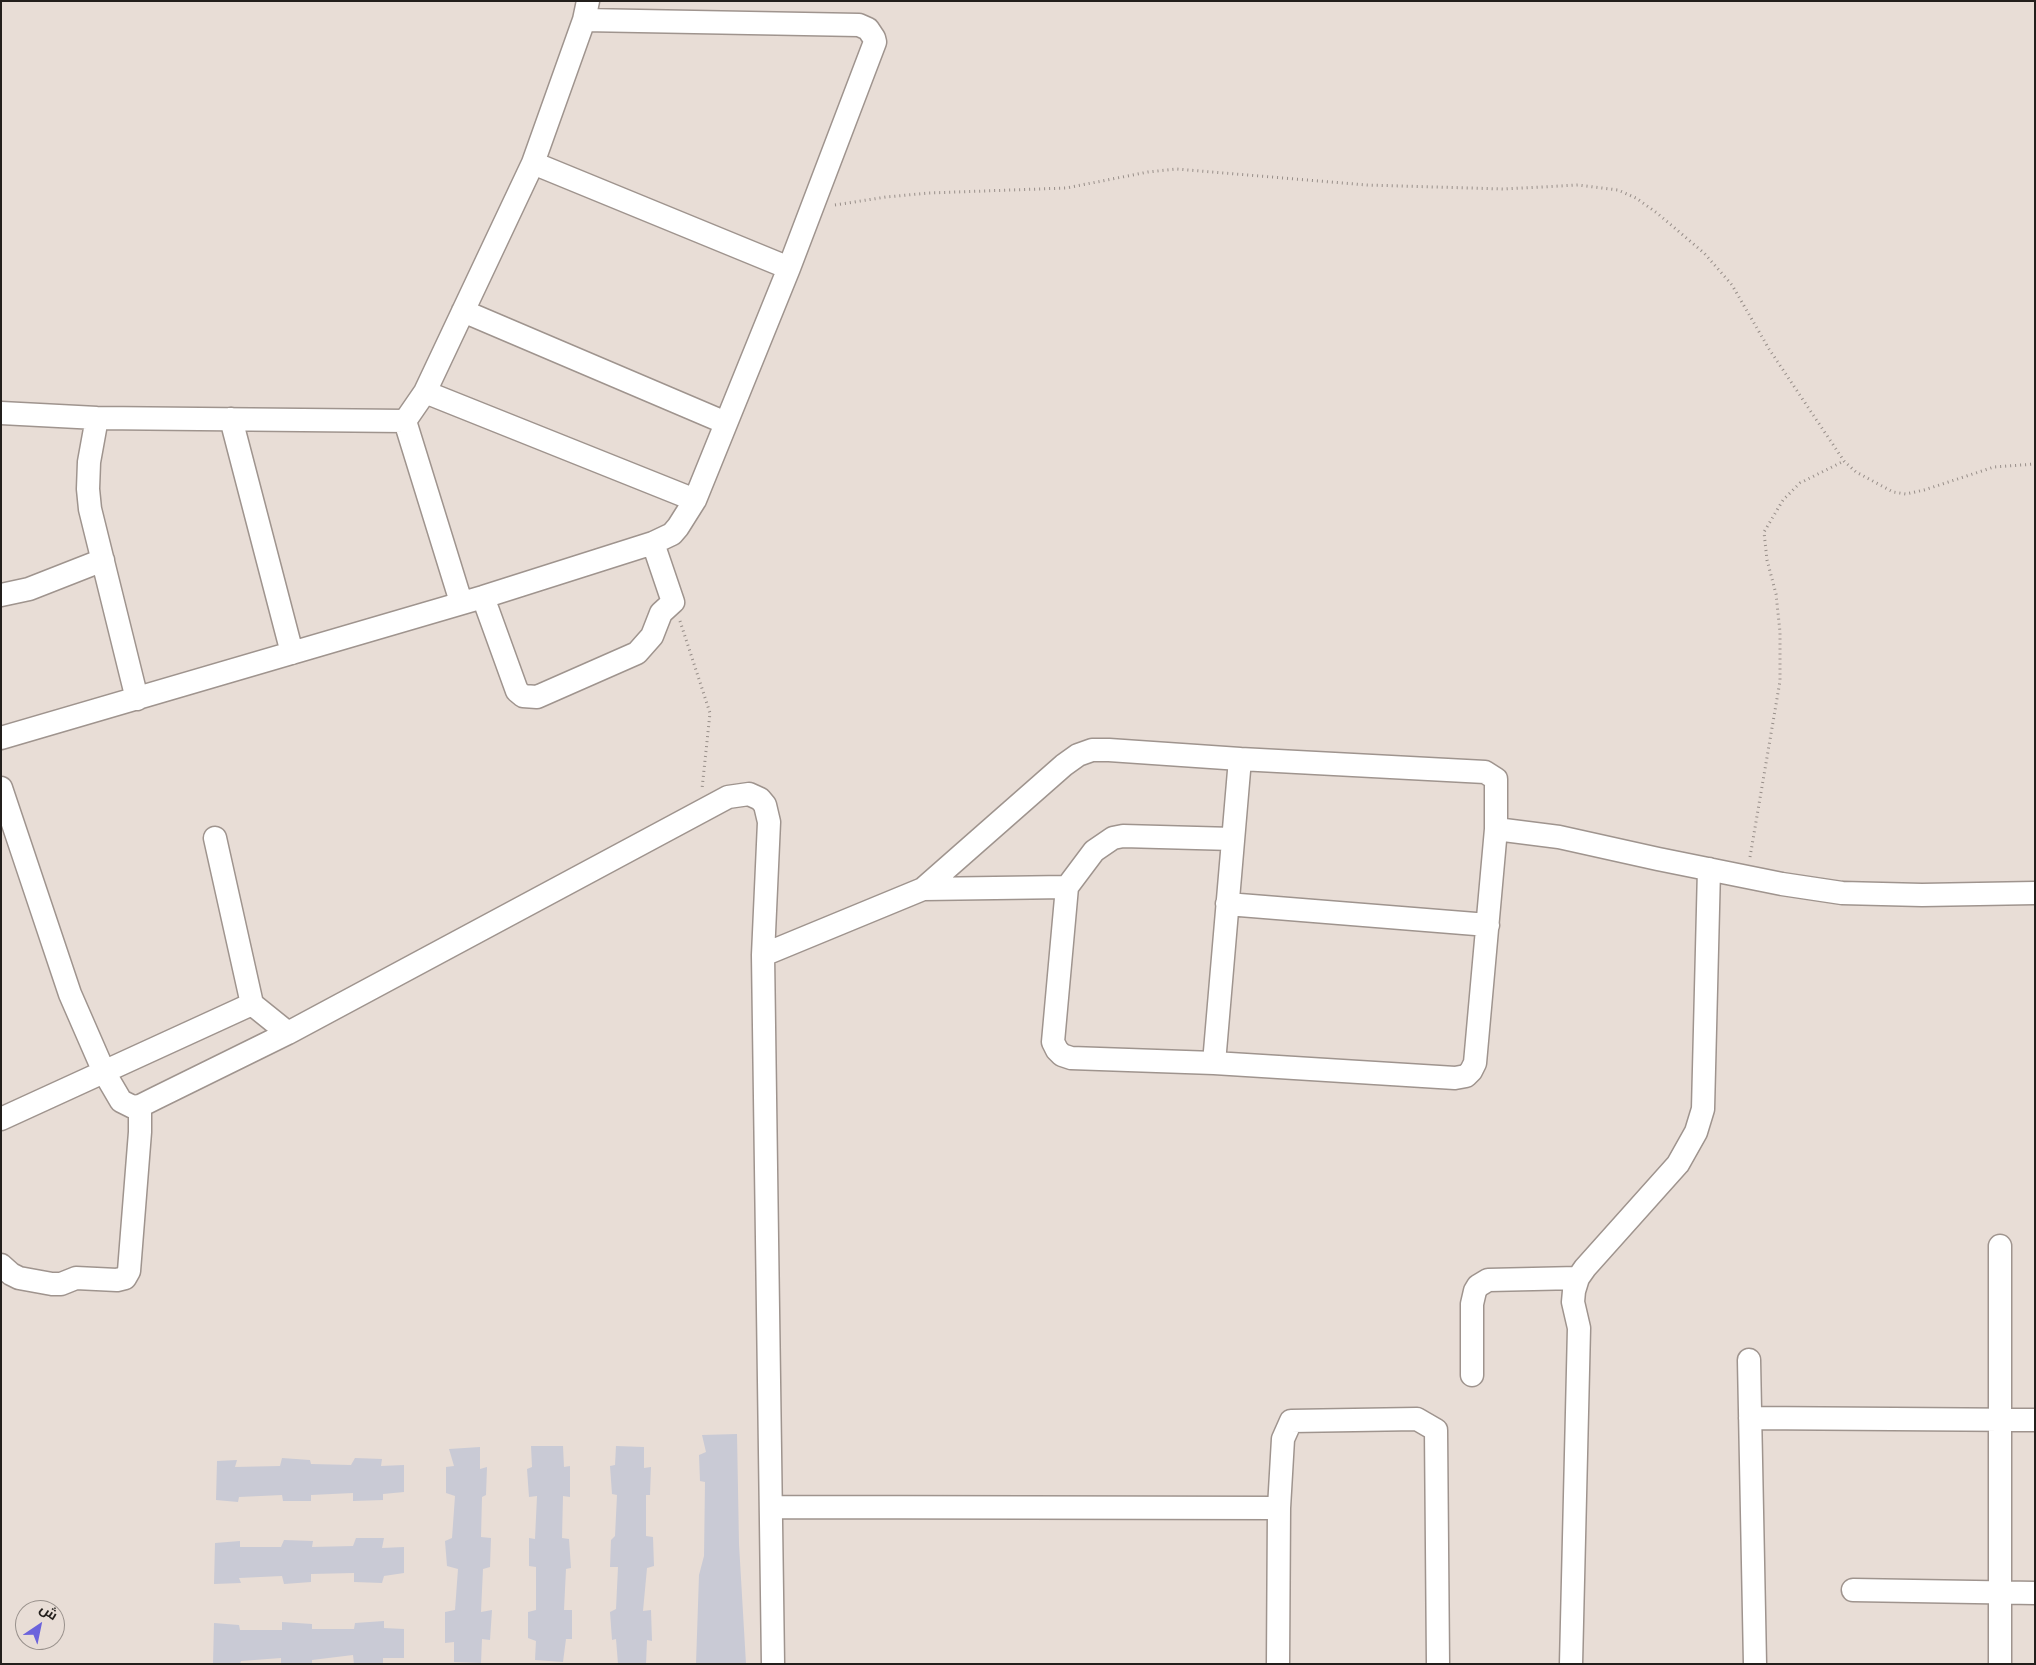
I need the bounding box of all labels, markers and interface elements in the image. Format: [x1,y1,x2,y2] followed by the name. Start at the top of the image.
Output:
[15,1600,65,1650] north arrow
[36,1601,60,1625] text: ش

